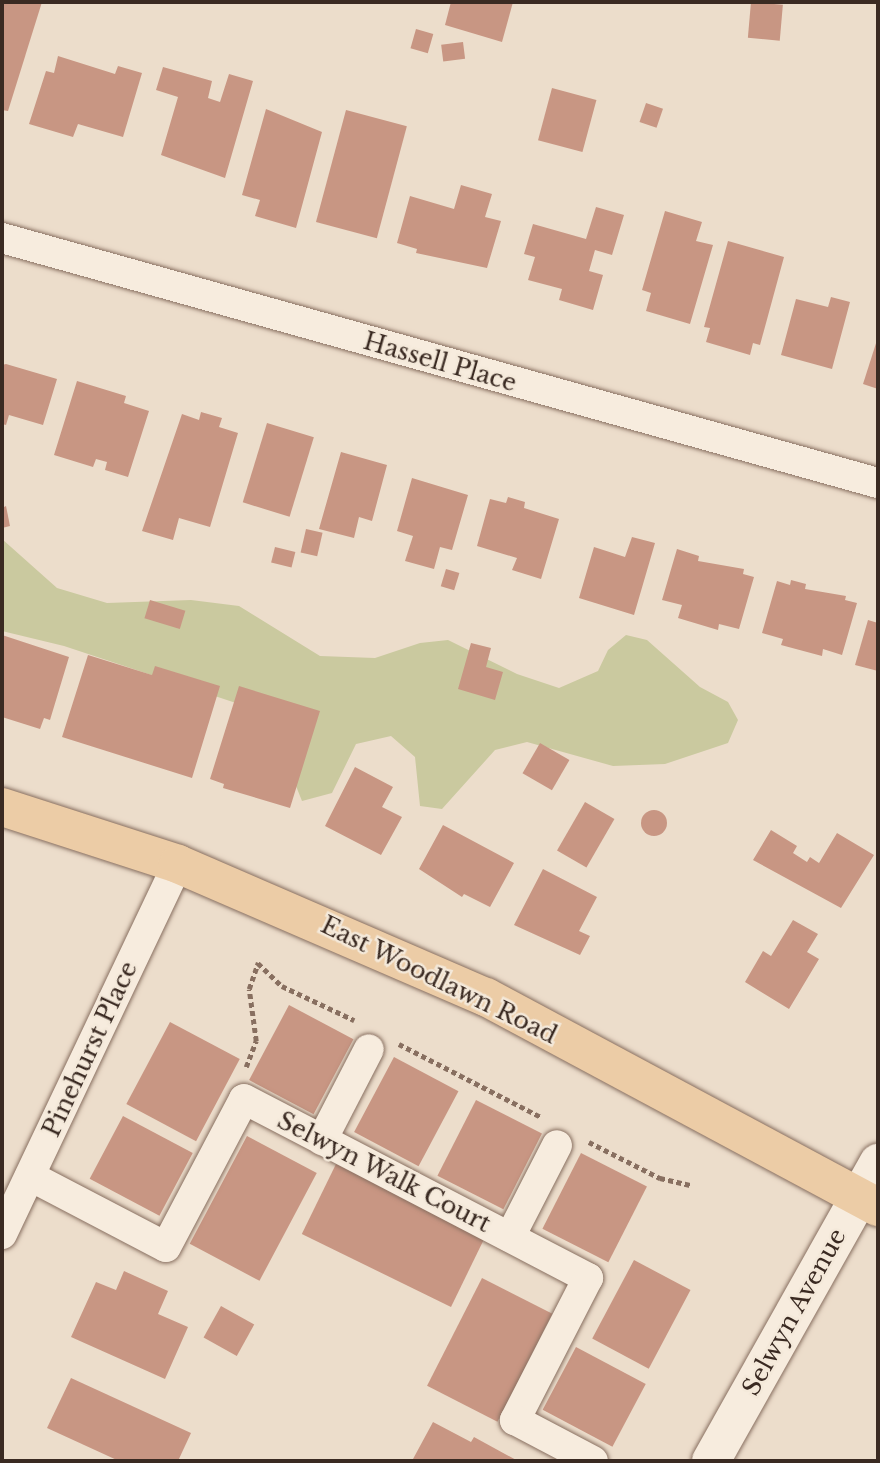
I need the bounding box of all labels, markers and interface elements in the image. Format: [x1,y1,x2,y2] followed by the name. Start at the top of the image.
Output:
[360,326,520,398] street label: Hassell Place
[316,910,562,1050] street label: East Woodlawn Road
[37,957,143,1141] street label: Pinehurst Place
[272,1105,496,1239] street label: Selwyn Walk Court
[736,1223,852,1401] street label: Selwyn Avenue

